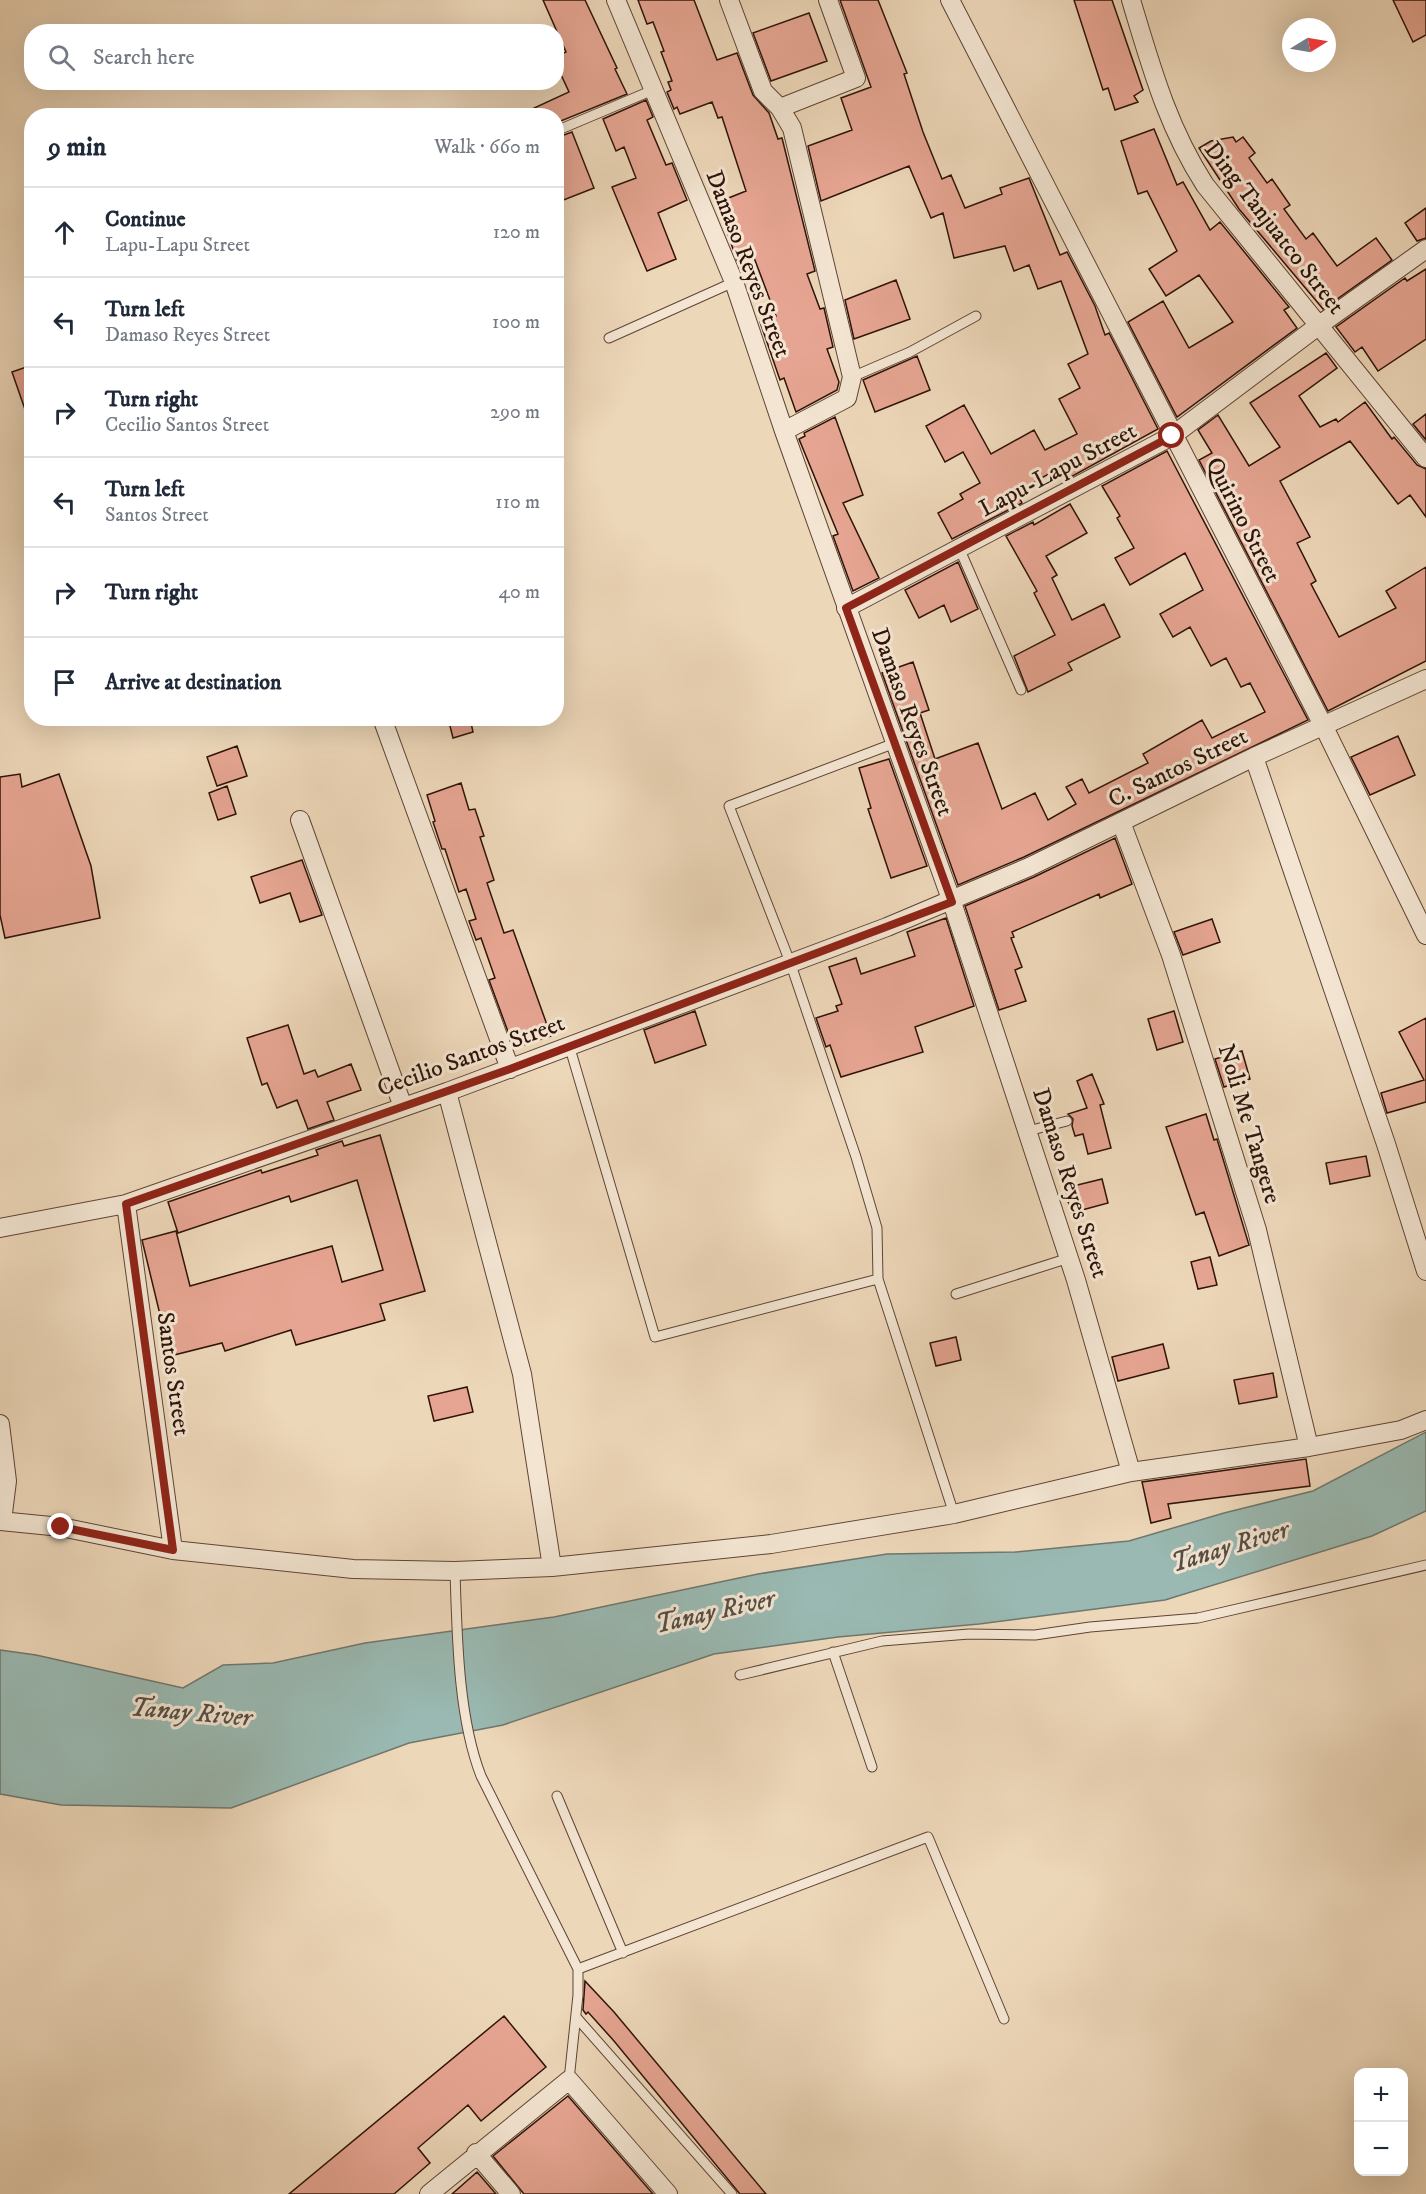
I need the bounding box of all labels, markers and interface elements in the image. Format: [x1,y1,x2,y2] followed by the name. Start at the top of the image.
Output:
[1282,18,1336,72] north arrow
[24,24,564,90] search box
[45,41,78,74] icon: search
[93,44,195,71] text: Search here
[48,131,106,164] text: 9 min
[434,135,540,160] text: Walk · 660 m
[1197,135,1351,321] street label: Ding Tanjuatco Street
[698,166,798,362] street label: Damaso Reyes Street
[105,206,186,233] text: Continue
[48,216,81,249] icon: ahead
[493,220,540,245] text: 120 m
[105,233,250,258] text: Lapu-Lapu Street
[105,296,185,323] text: Turn left
[48,306,81,339] icon: left
[492,310,540,335] text: 100 m
[105,323,270,348] text: Damaso Reyes Street
[105,386,198,413] text: Turn right
[48,396,81,429] icon: right
[490,400,540,425] text: 290 m
[105,413,269,438] text: Cecilio Santos Street
[974,416,1142,524] street label: Lapu-Lapu Street
[1158,422,1184,448] route start
[1199,452,1288,588] street label: Quirino Street
[105,476,185,503] text: Turn left
[48,486,81,519] icon: left
[495,490,540,515] text: 110 m
[105,503,209,528] text: Santos Street
[48,576,81,609] icon: right
[105,579,198,606] text: Turn right
[498,580,540,605] text: 40 m
[864,624,960,821] street label: Damaso Reyes Street
[48,666,81,699] icon: arrive
[105,669,282,696] text: Arrive at destination
[1103,721,1253,815] street label: C. Santos Street
[373,1008,569,1104] street label: Cecilio Santos Street
[1210,1041,1288,1207] street label: Noli Me Tangere
[1025,1084,1115,1282] street label: Damaso Reyes Street
[149,1310,197,1438] street label: Santos Street
[47,1513,73,1539] route end
[1167,1513,1295,1581] water label: Tanay River
[652,1582,780,1642] water label: Tanay River
[129,1691,255,1735] water label: Tanay River
[1354,2068,1408,2176] map controls
[1354,2068,1408,2122] button: +
[1354,2122,1408,2176] button: −

